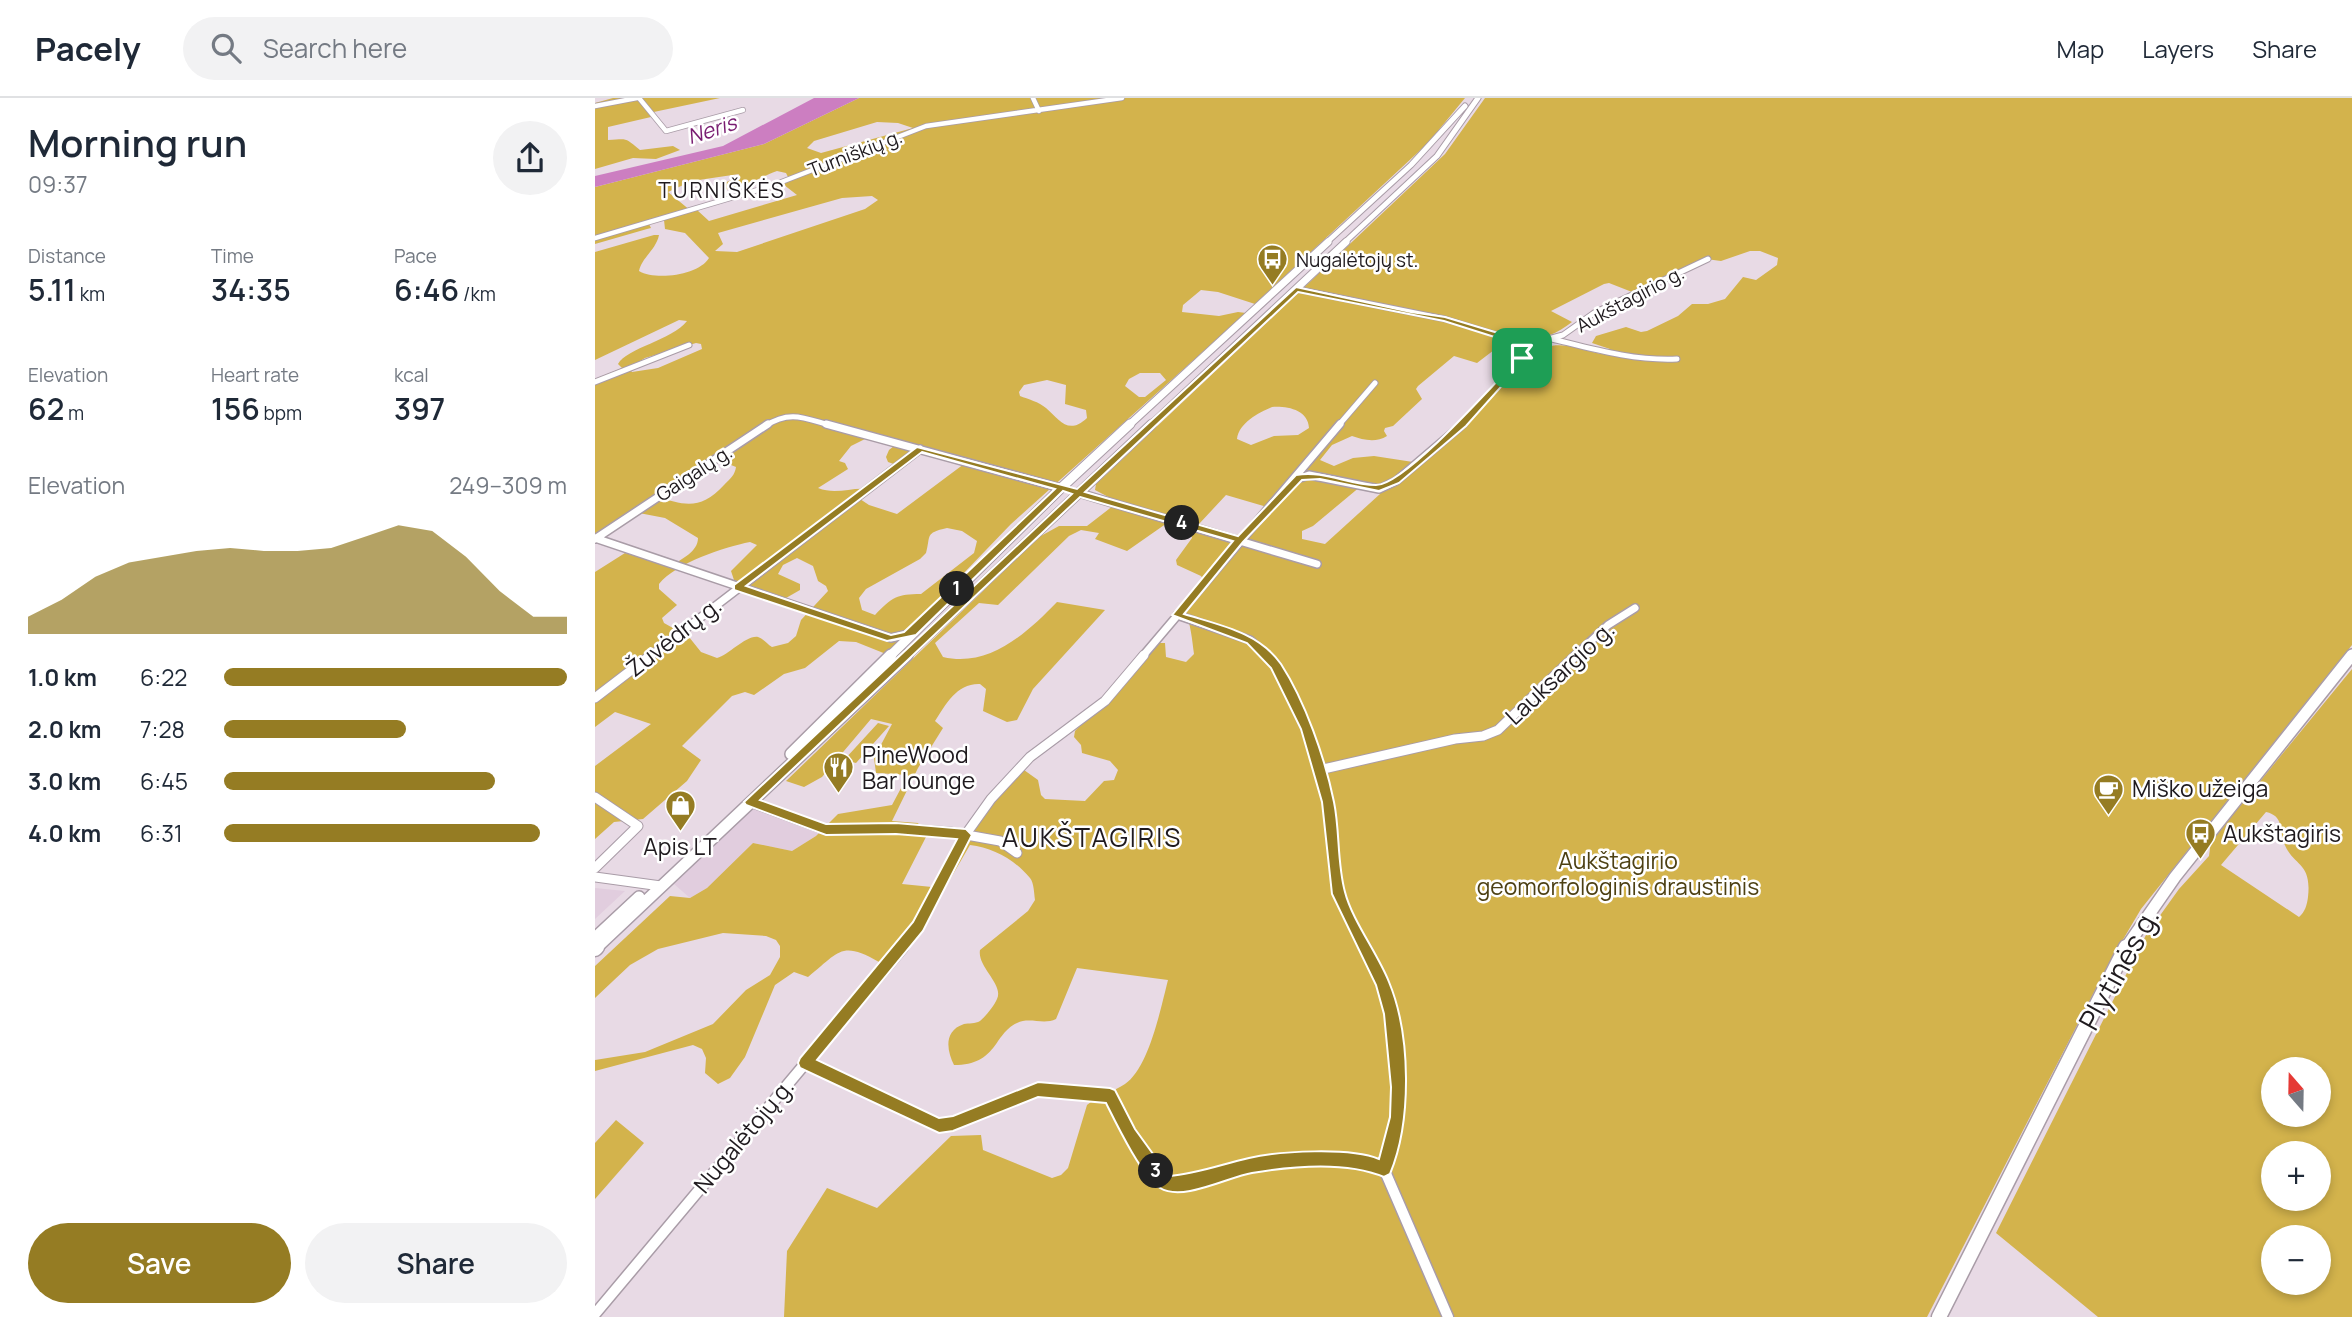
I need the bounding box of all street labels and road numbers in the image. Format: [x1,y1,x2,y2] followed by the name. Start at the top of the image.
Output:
[804,123,906,183] street label: Turniškių g.
[1571,260,1689,338] street label: Aukštagirio g.
[651,439,737,507] street label: Gaigalų g.
[619,589,728,683] street label: Žuvėdrų g.
[1498,613,1621,731] street label: Lauksargio g.
[2069,901,2167,1036] street label: Plytinės g.
[686,1071,801,1199] street label: Nugalėtojų g.

